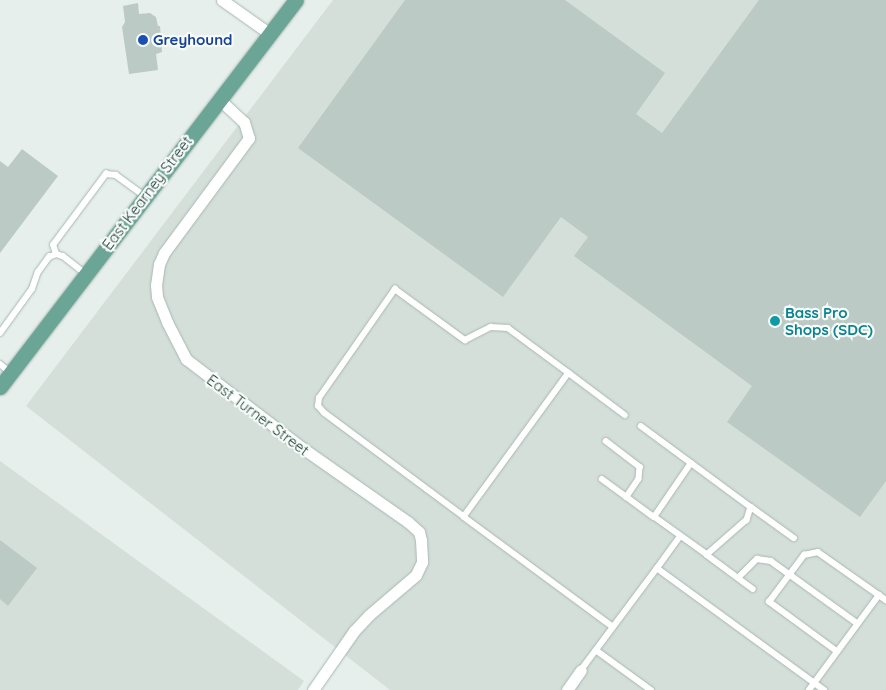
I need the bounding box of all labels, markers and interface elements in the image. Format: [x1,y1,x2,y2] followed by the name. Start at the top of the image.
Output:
[153,31,233,49] place label: Greyhound
[137,34,149,46] marker: Greyhound
[98,133,196,253] street label: East Kearney Street
[785,303,873,338] place label: Bass Pro Shops (SDC)
[769,315,781,327] marker: Bass Pro Shops (SDC)
[203,371,313,459] street label: East Turner Street

